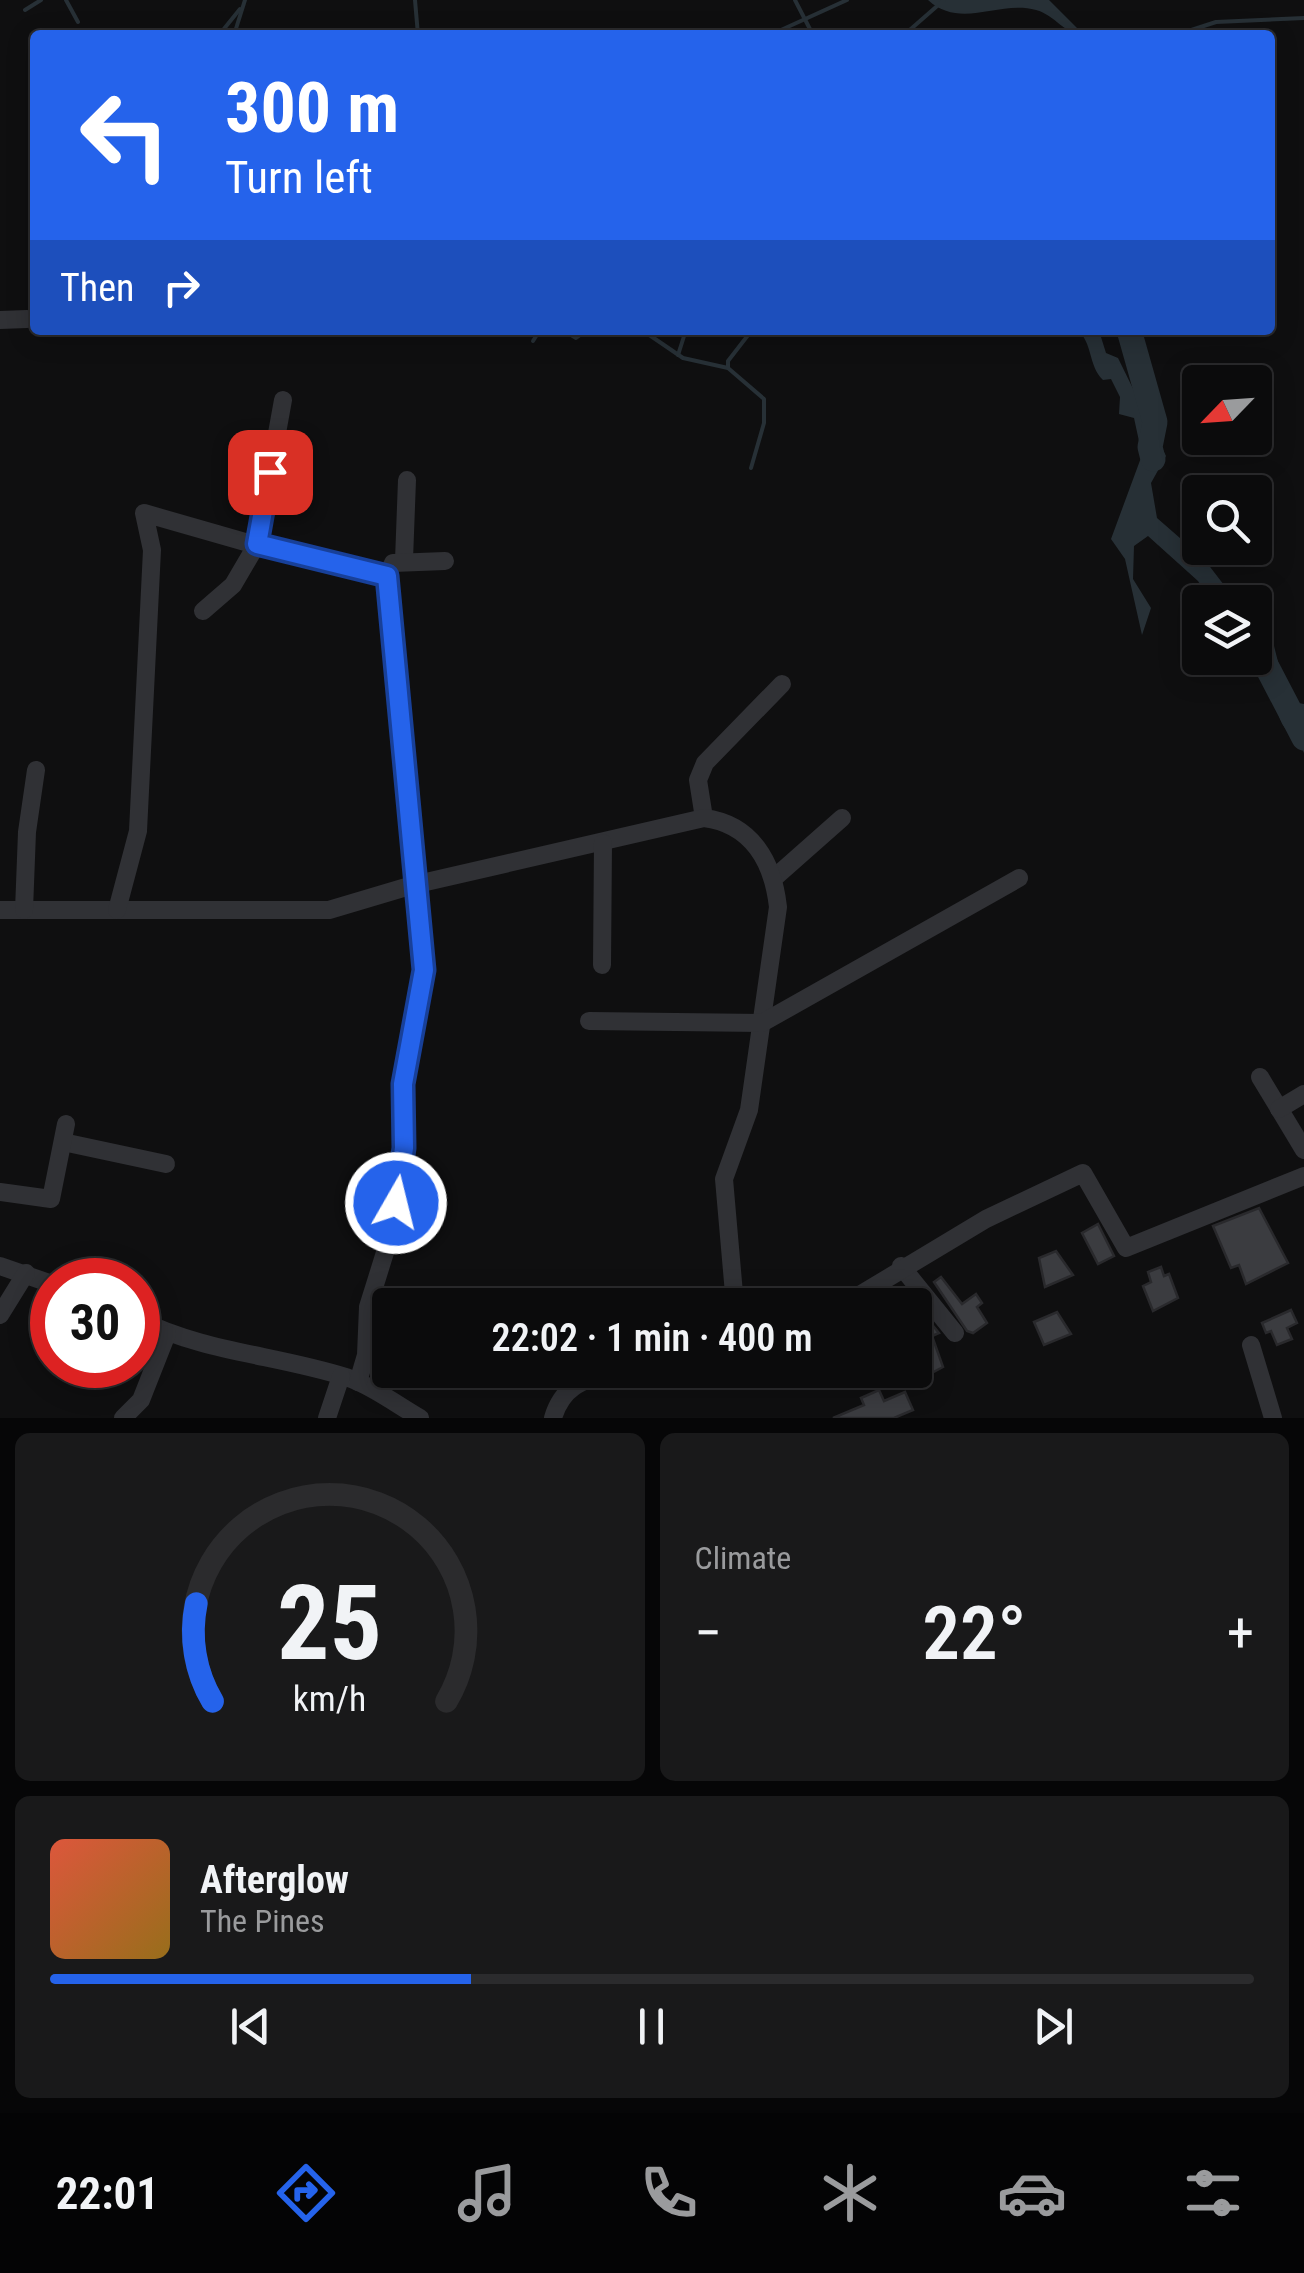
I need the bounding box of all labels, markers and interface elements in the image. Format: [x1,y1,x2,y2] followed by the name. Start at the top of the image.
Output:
[225,67,399,149] text: 300 m
[60,70,190,200] icon: left
[225,151,373,204] text: Turn left
[154,260,209,315] icon: right
[60,266,134,310] text: Then
[1182,365,1272,455] north arrow
[1182,365,1272,675] map controls
[228,430,313,515] pin
[243,445,298,500] icon: arrive
[1182,475,1272,565] button: search
[1182,585,1272,675] button: layers
[344,1151,448,1255] position arrow
[30,1258,160,1388] speed limit sign: 30
[492,1316,812,1360] text: 22:02 · 1 min · 400 m
[695,1539,791,1577] text: Climate
[277,1563,382,1684] text: 25
[922,1589,1027,1677] text: 22°
[695,1601,722,1665] text: −
[1227,1601,1254,1665] text: +
[293,1678,367,1720] text: km/h
[200,1858,349,1902] text: Afterglow
[200,1902,325,1940] text: The Pines
[223,1999,278,2054] icon: previous
[624,1999,679,2054] icon: pause
[1026,1999,1081,2054] icon: next
[271,2158,341,2228] icon: directions
[452,2158,522,2228] icon: music
[634,2158,704,2228] icon: phone
[815,2158,885,2228] icon: climate
[997,2158,1067,2228] icon: car
[1178,2158,1248,2228] icon: filters
[56,2167,159,2220] text: 22:01

